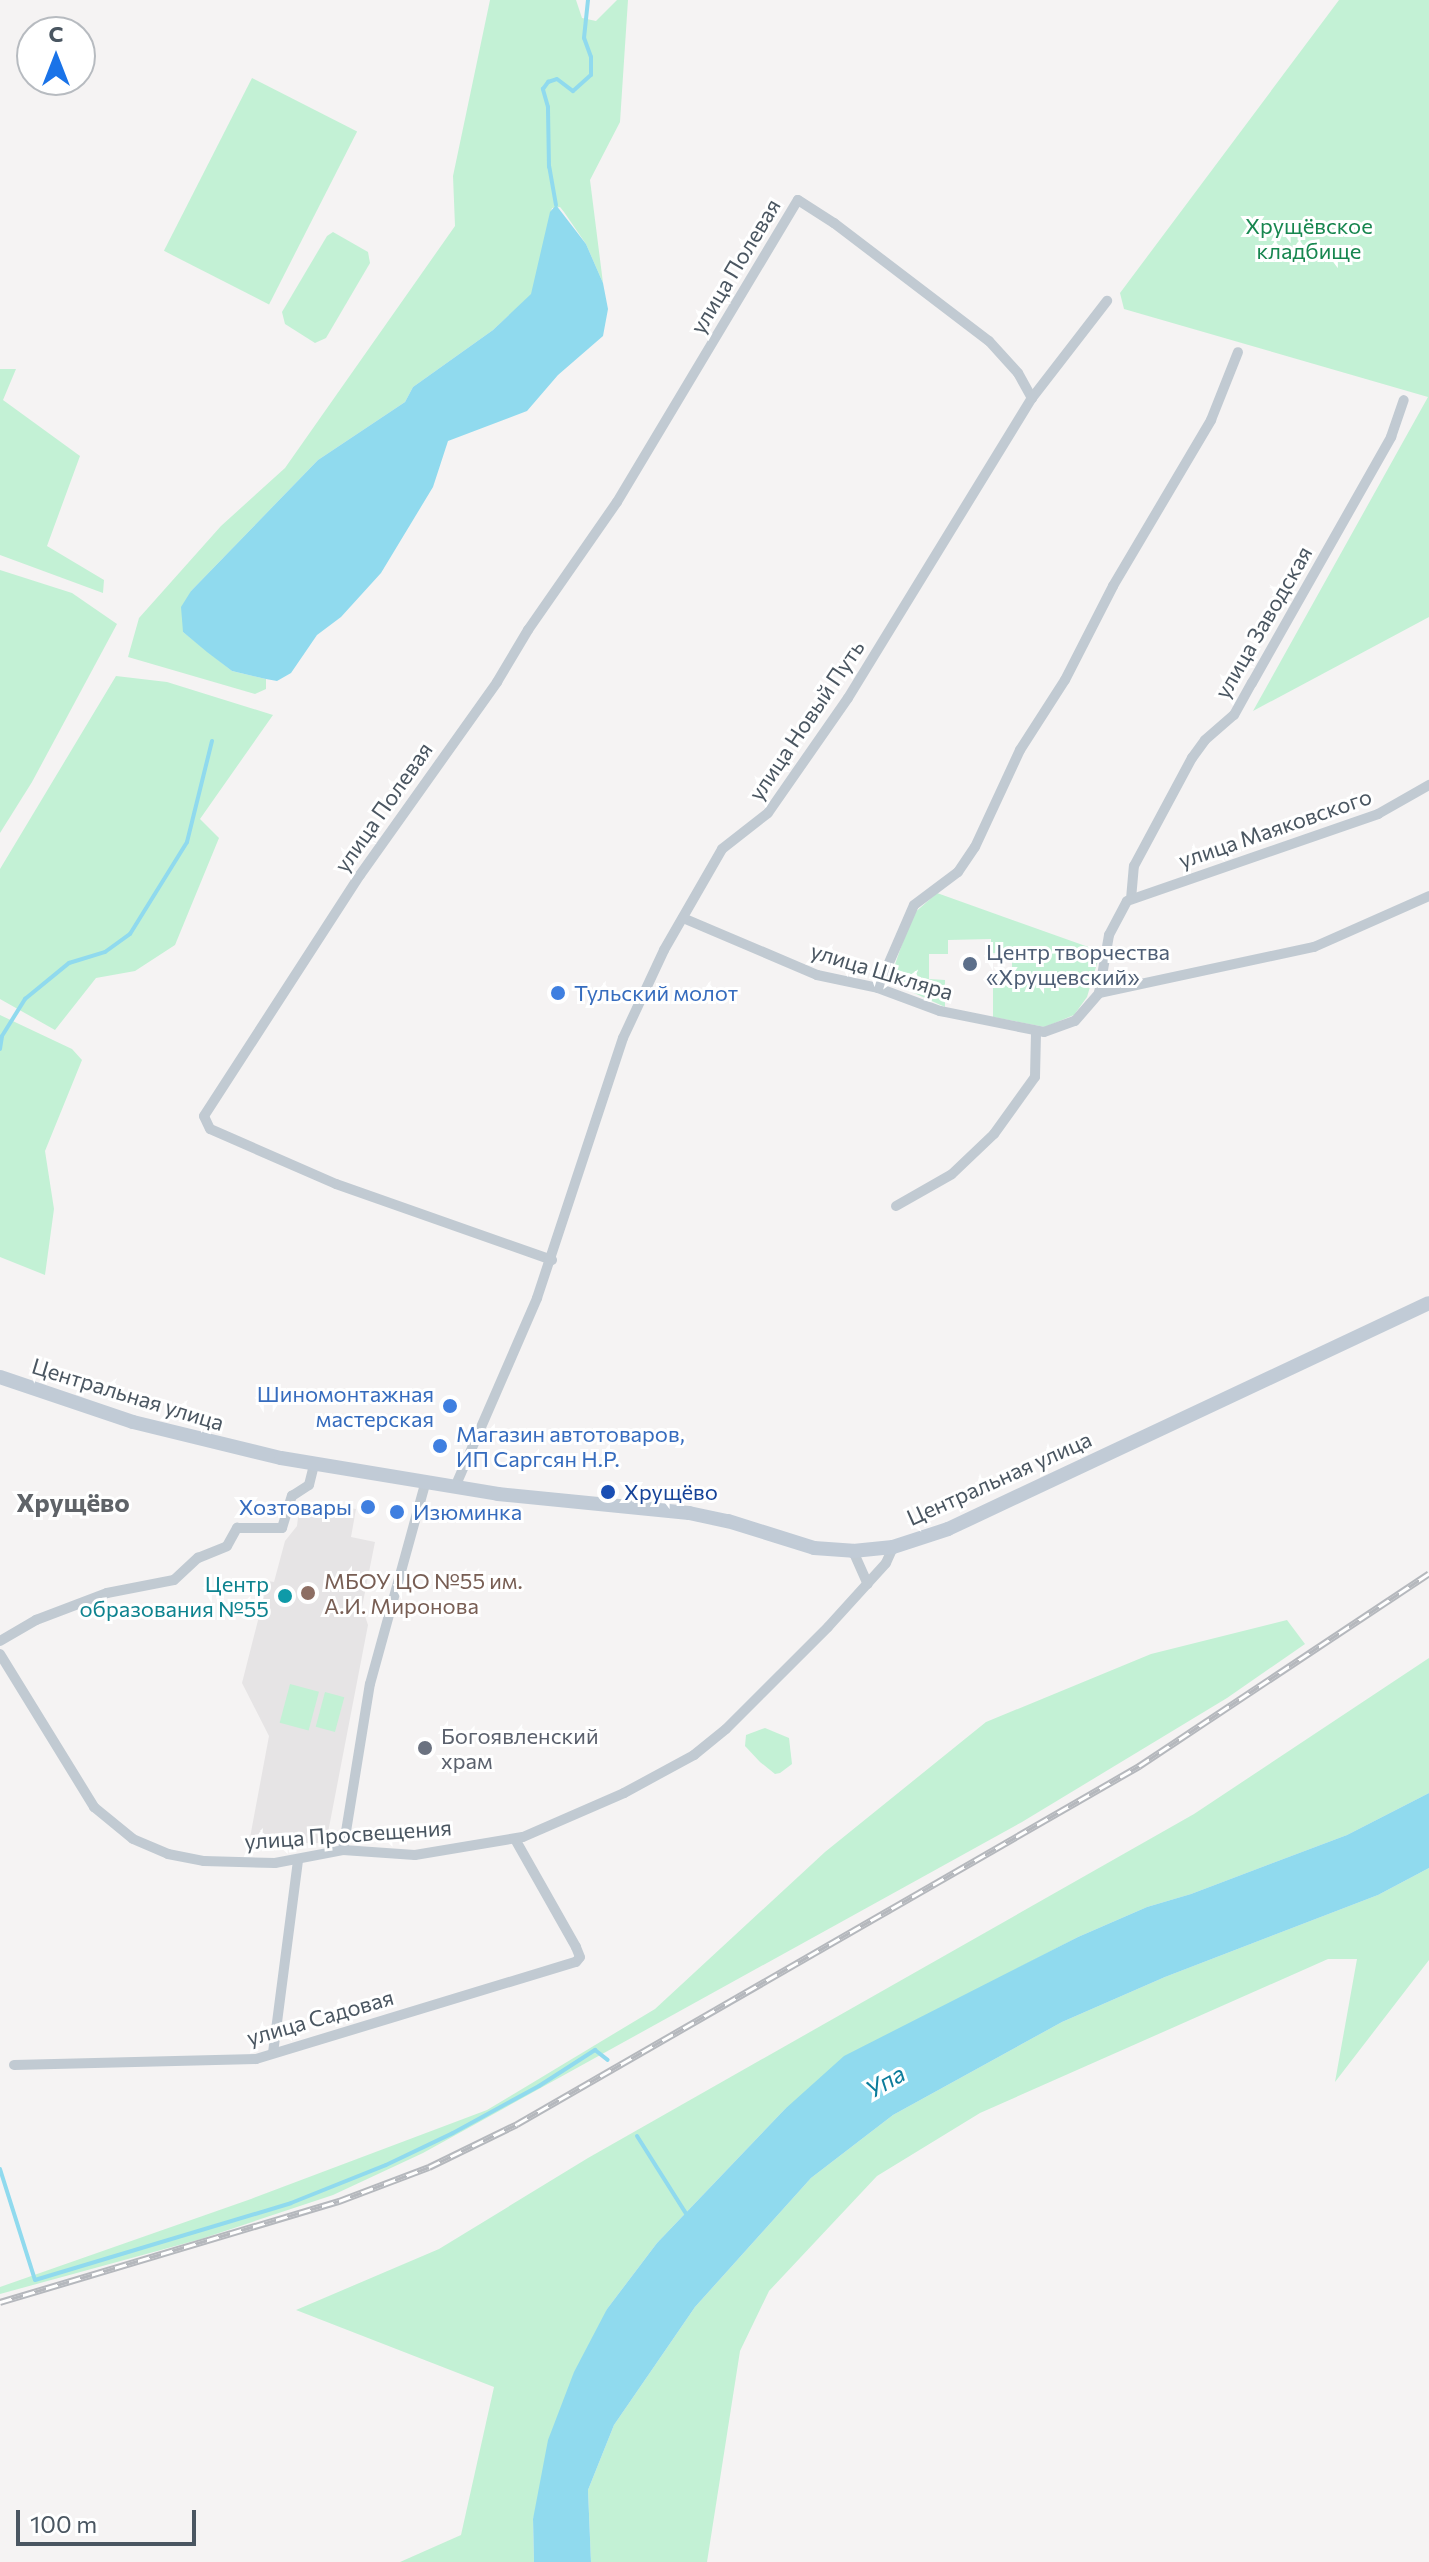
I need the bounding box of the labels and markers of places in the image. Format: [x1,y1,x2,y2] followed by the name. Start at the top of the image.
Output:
[986,938,1170,990] place label: Центр творчества «Хрущевский»
[961,955,979,973] marker: Центр творчества «Хрущевский»
[574,980,738,1006] place label: Тульский молот
[549,984,567,1002] marker: Тульский молот
[257,1380,434,1432] place label: Шиномонтажная мастерская
[441,1397,459,1415] marker: Шиномонтажная мастерская
[456,1420,685,1472] place label: Магазин автотоваров, ИП Саргсян Н.Р.
[431,1437,449,1455] marker: Магазин автотоваров, ИП Саргсян Н.Р.
[624,1479,718,1505] place label: Хрущёво
[599,1483,617,1501] marker: Хрущёво
[239,1494,352,1520] place label: Хозтовары
[359,1498,377,1516] marker: Хозтовары
[413,1499,522,1525] place label: Изюминка
[388,1503,406,1521] marker: Изюминка
[324,1567,523,1618] place label: МБОУ ЦО №55 им. А.И. Миронова
[79,1570,269,1622] place label: Центр образования №55
[299,1584,317,1602] marker: МБОУ ЦО №55 им. А.И. Миронова
[276,1587,294,1605] marker: Центр образования №55
[441,1722,599,1774] place label: Богоявленский храм
[416,1739,434,1757] marker: Богоявленский храм

